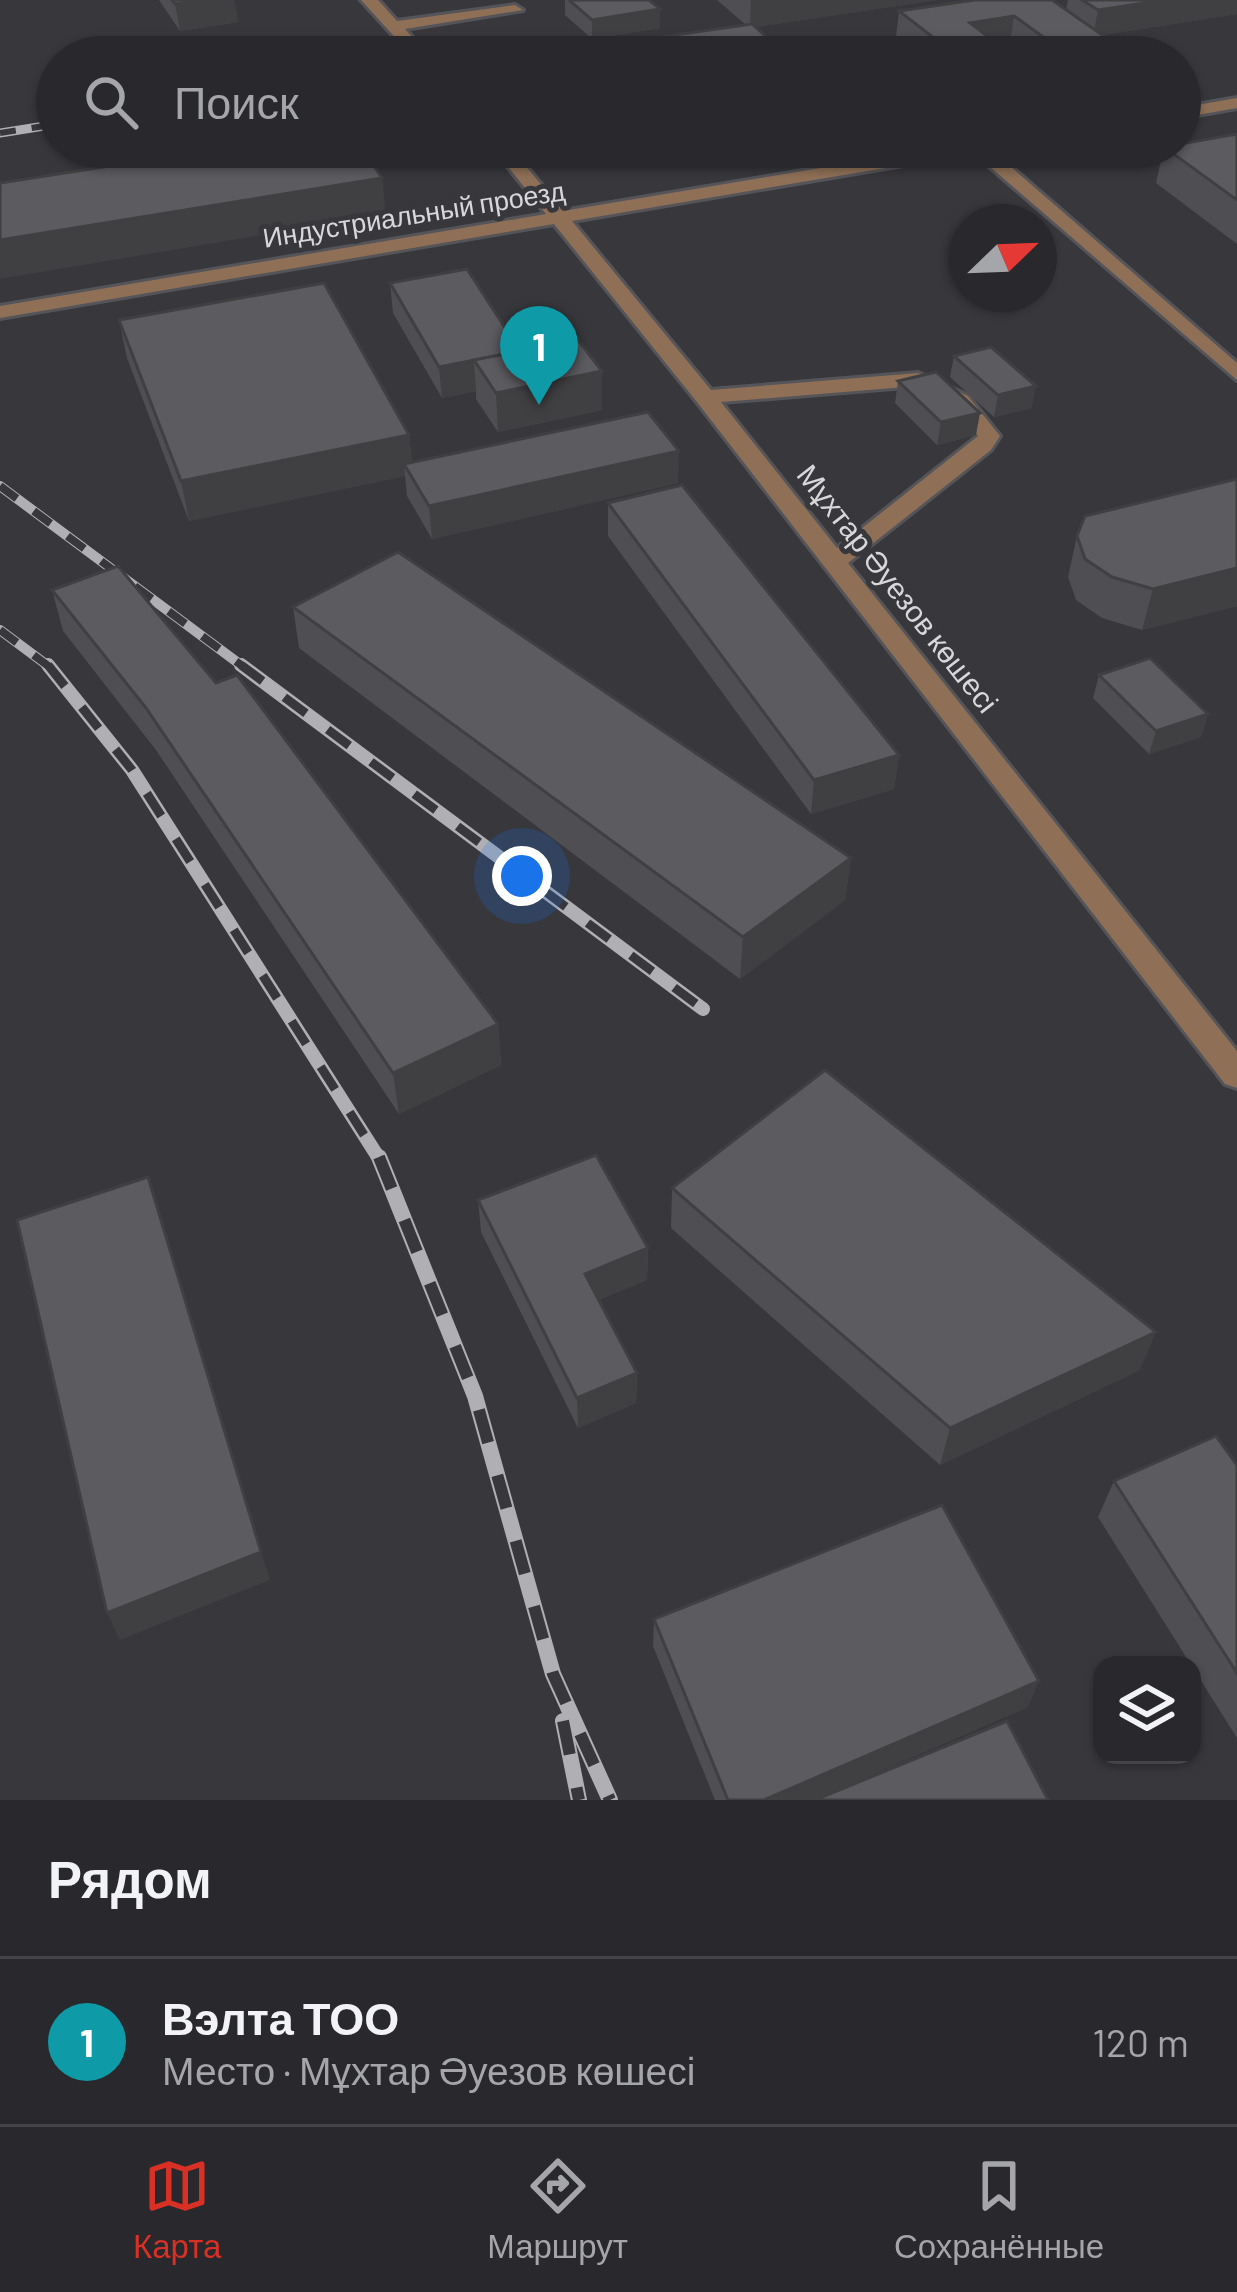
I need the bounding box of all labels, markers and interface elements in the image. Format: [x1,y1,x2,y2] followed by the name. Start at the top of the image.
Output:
[36,36,1201,168] search box
[78,69,144,135] icon: search
[174,74,299,128] text: Поиск
[260,173,567,254] street label: Индустриальный проезд
[949,204,1057,312] north arrow
[500,306,578,405] pin: 1
[791,457,1007,719] street label: Мұхтар Әуезов көшесі
[492,846,552,906] your location
[1093,1656,1201,1764] map controls
[1093,1656,1201,1764] button: layers
[48,1847,212,1908] text: Рядом
[162,1990,399,2044] text: Вэлта ТОО
[80,2018,94,2065] text: 1
[1092,2018,1189,2065] text: 120 m
[162,2046,695,2093] text: Место · Мұхтар Әуезов көшесі
[133,2153,221,2266] tab: Карта
[487,2153,628,2266] tab: Маршрут
[894,2153,1104,2266] tab: Сохранённые

